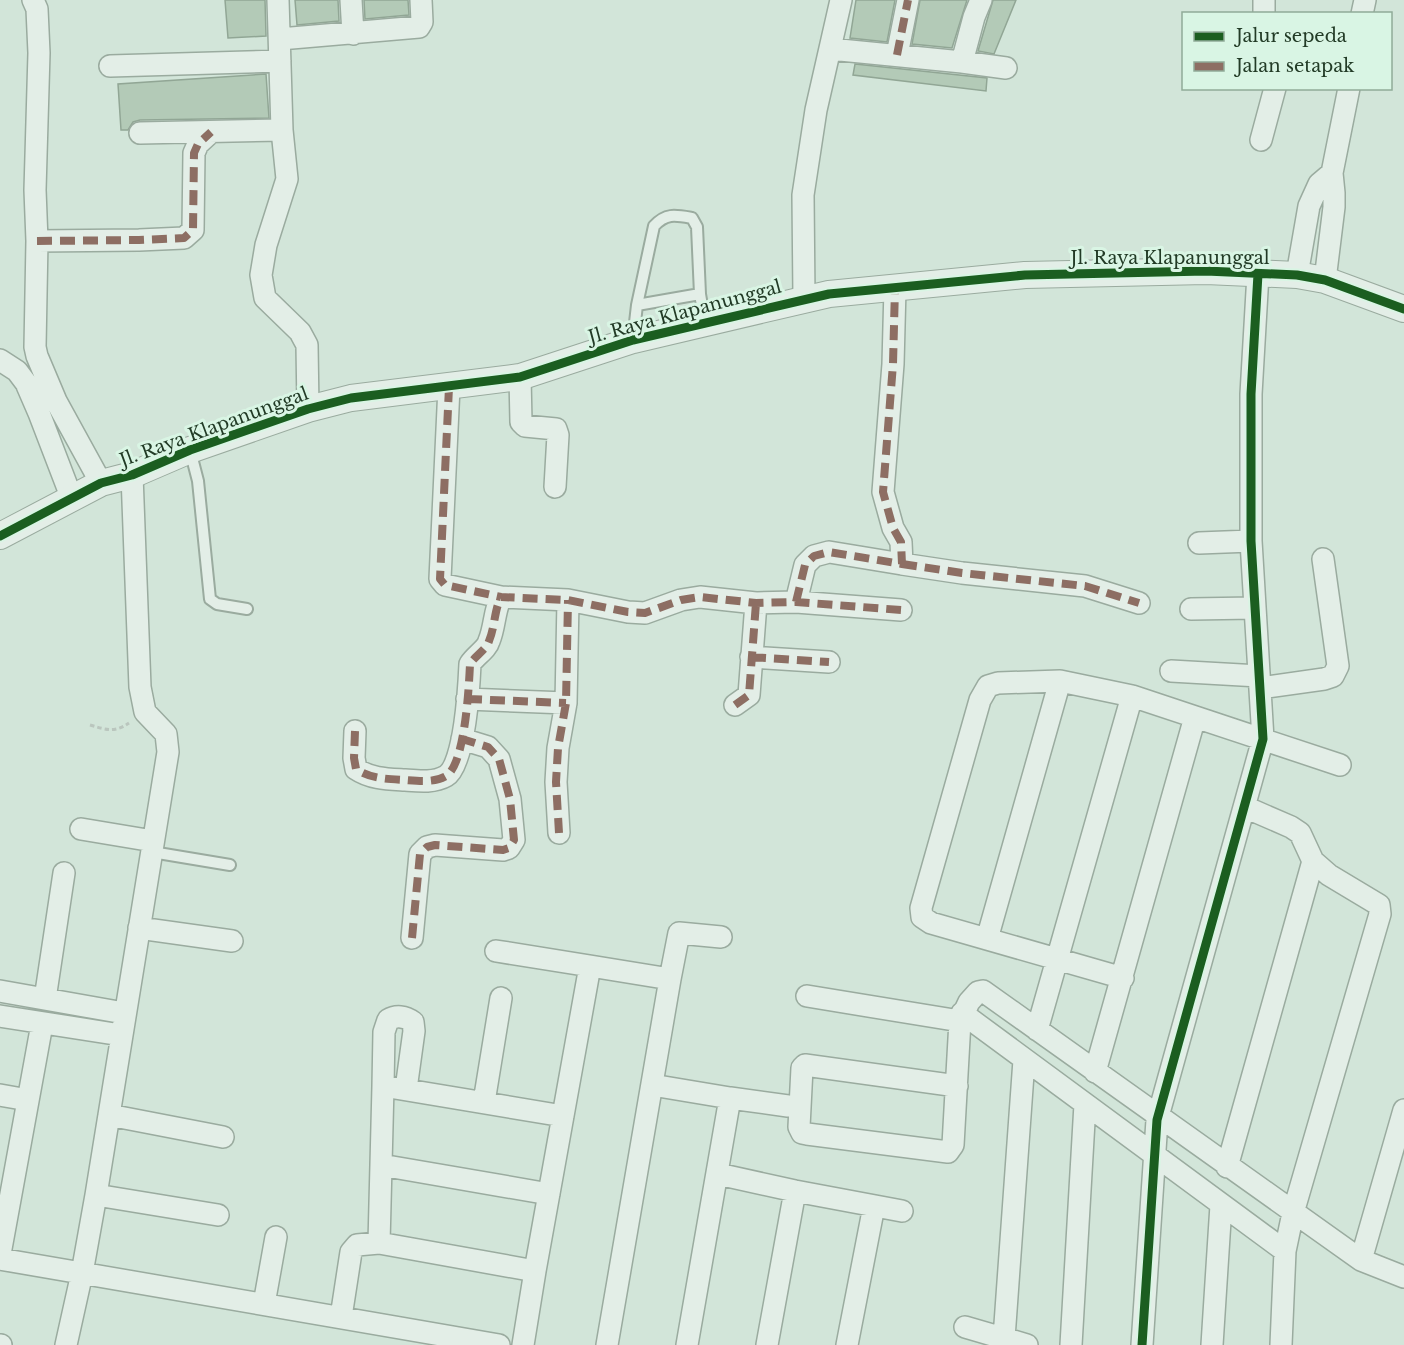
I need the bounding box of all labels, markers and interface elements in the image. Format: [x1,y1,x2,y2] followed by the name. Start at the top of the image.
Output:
[1182,12,1392,90] legend
[1234,25,1347,47] text: Jalur sepeda
[1234,55,1354,77] text: Jalan setapak
[1068,247,1270,269] street label: Jl. Raya Klapanunggal
[584,276,784,349] street label: Jl. Raya Klapanunggal
[115,383,311,472] street label: Jl. Raya Klapanunggal

